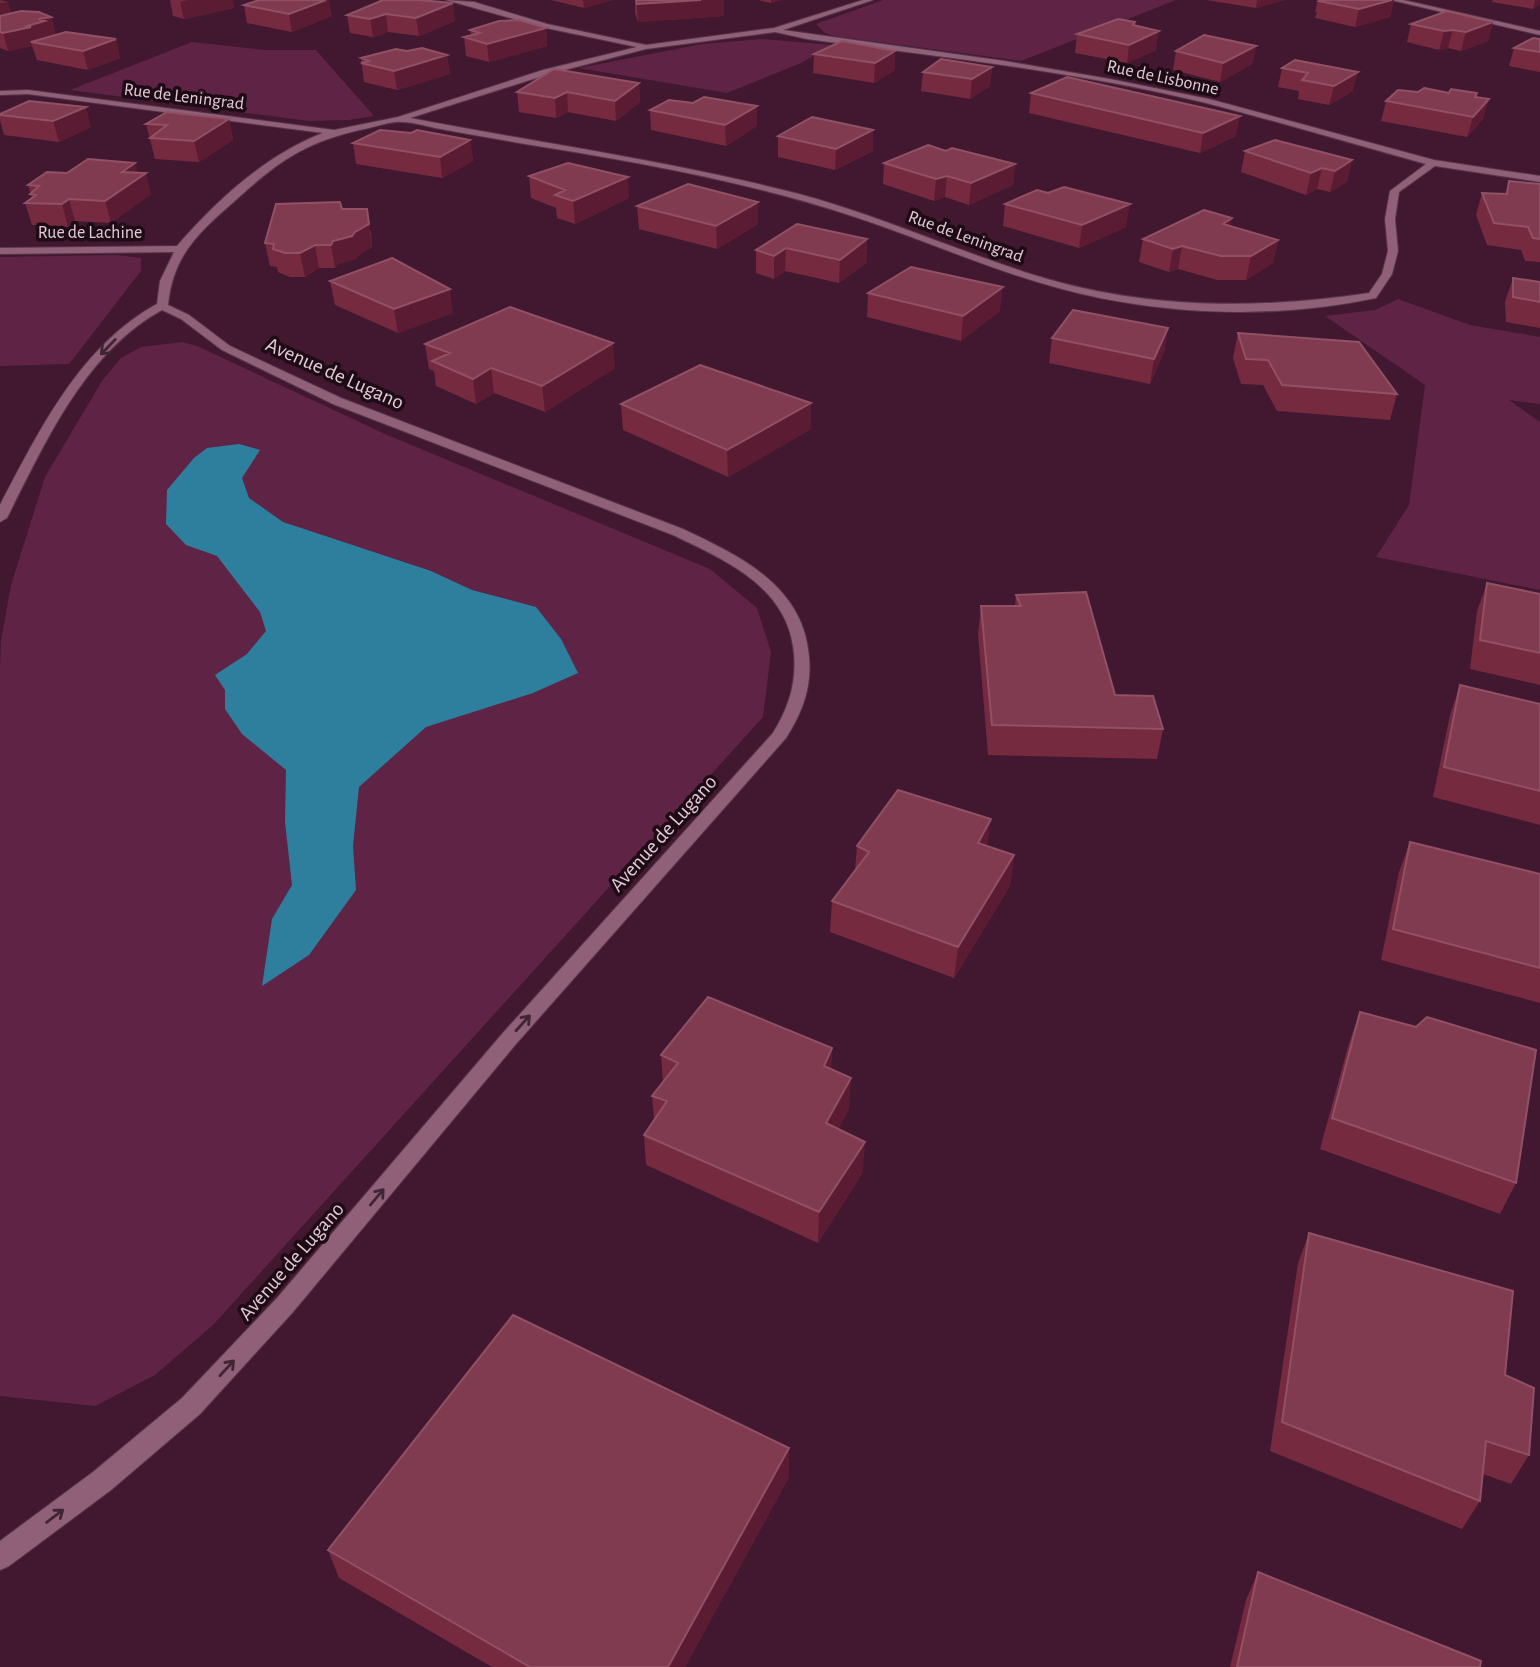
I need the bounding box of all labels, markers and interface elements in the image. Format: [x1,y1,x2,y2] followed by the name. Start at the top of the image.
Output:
[1105,57,1220,99] street label: Rue de Lisbonne
[123,81,245,113] street label: Rue de Leningrad
[906,208,1026,266] street label: Rue de Leningrad
[38,224,142,242] street label: Rue de Lachine
[263,334,407,413] street label: Avenue de Lugano
[100,339,117,356] one-way arrow
[606,771,721,896] street label: Avenue de Lugano
[515,1014,531,1032] one-way arrow
[369,1188,384,1206] one-way arrow
[235,1198,348,1324] street label: Avenue de Lugano
[218,1360,235,1377] one-way arrow
[45,1509,64,1524] one-way arrow

